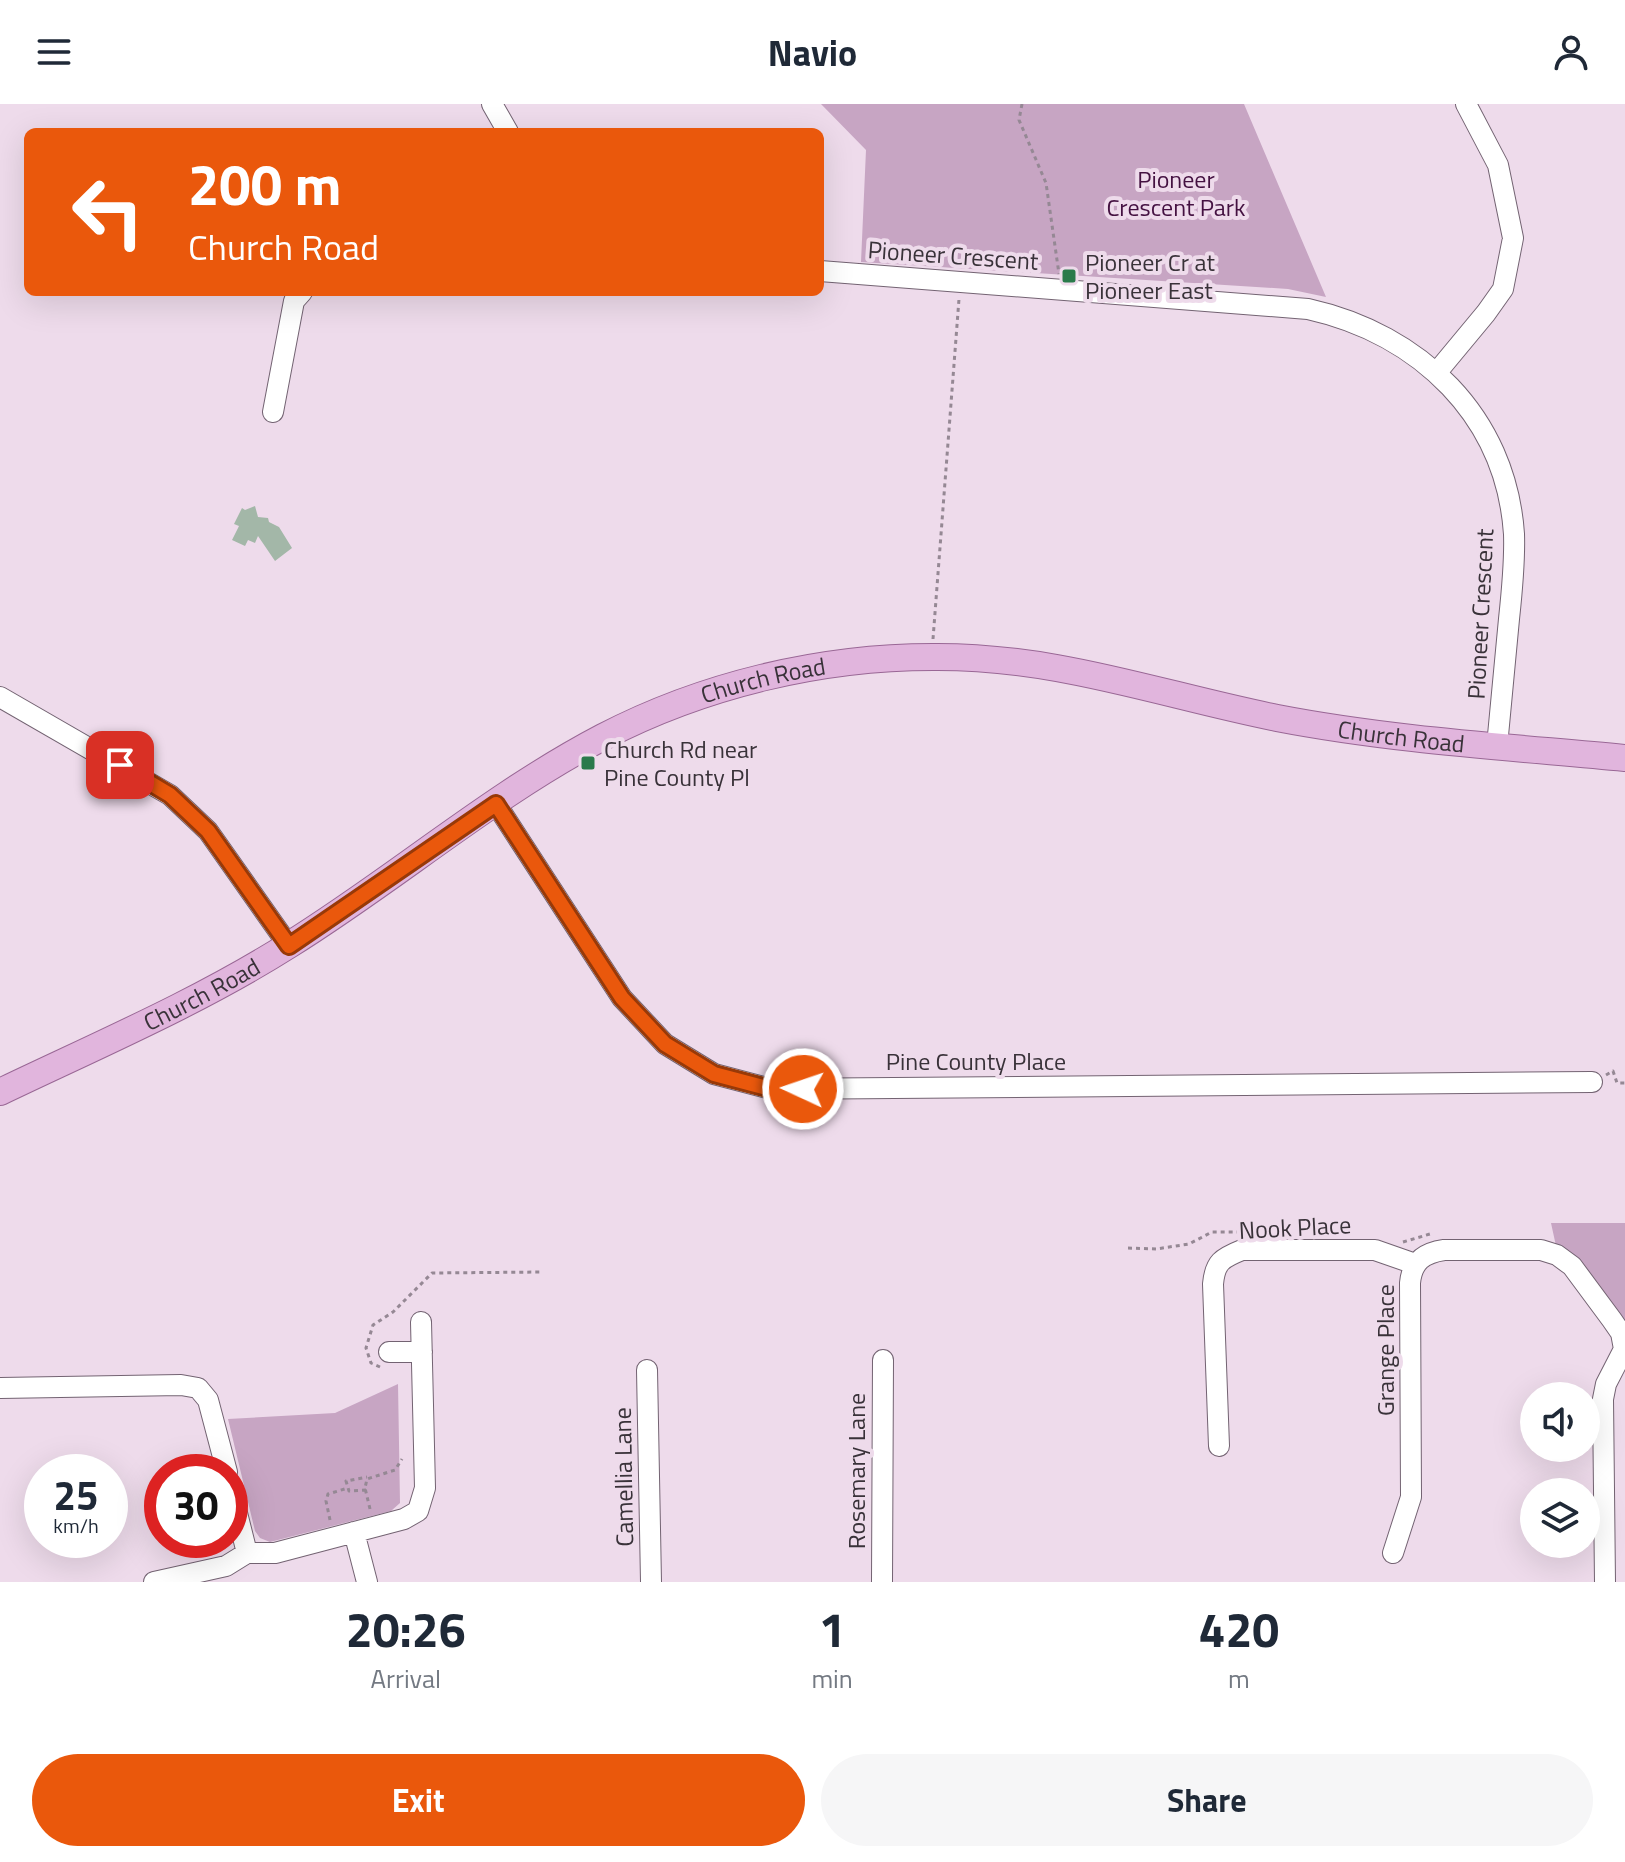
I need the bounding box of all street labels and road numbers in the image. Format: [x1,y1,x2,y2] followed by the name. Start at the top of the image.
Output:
[867,231,1040,279] street label: Pioneer Crescent
[1458,527,1502,700] street label: Pioneer Crescent
[696,648,828,712] street label: Church Road
[1335,711,1466,761] street label: Church Road
[137,949,267,1040] street label: Church Road
[886,1043,1066,1079] street label: Pine County Place
[1238,1206,1352,1248] street label: Nook Place
[1367,1284,1403,1416] street label: Grange Place
[838,1393,874,1549] street label: Rosemary Lane
[604,1407,642,1547] street label: Camellia Lane

